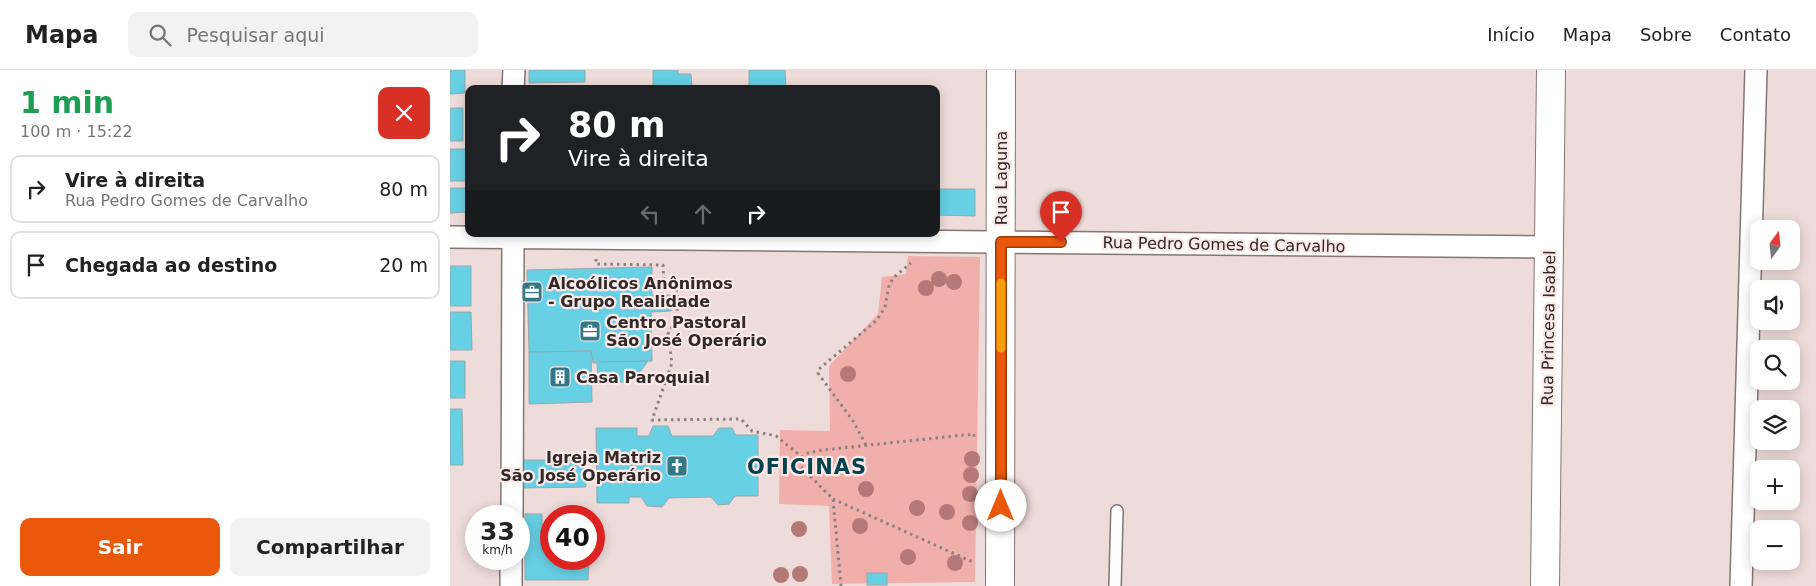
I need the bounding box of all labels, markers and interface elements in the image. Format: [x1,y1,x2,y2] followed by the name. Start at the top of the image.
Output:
[128,12,478,57] search box
[25,21,98,49] text: Mapa
[146,21,174,49] icon: search
[186,24,325,46] text: Pesquisar aqui
[1487,24,1535,45] text: Início
[1563,24,1612,45] text: Mapa
[1640,24,1692,45] text: Sobre
[1720,24,1791,45] text: Contato
[20,85,114,120] text: 1 min
[378,87,430,139] button: close
[485,105,550,170] icon: right
[568,105,665,145] text: 80 m
[20,122,133,141] text: 100 m · 15:22
[992,131,1011,225] street label: Rua Laguna
[568,146,709,171] text: Vire à direita
[65,169,205,191] text: Vire à direita
[22,175,50,203] icon: right
[379,178,428,200] text: 80 m
[65,191,308,210] text: Rua Pedro Gomes de Carvalho
[1040,191,1082,242] pin
[1047,198,1075,226] icon: arrive
[636,200,664,228] icon: left
[689,200,717,228] icon: ahead
[742,200,770,228] icon: right
[1750,220,1800,270] north arrow
[1750,220,1800,570] map controls
[1102,233,1346,256] street label: Rua Pedro Gomes de Carvalho
[1538,250,1559,406] street label: Rua Princesa Isabel
[22,251,50,279] icon: arrive
[65,254,277,276] text: Chegada ao destino
[379,254,428,276] text: 20 m
[548,274,733,311] place label: Alcoólicos Anônimos - Grupo Realidade
[520,280,544,304] office icon: Alcoólicos Anônimos - Grupo Realidade
[1750,280,1800,330] button: sound
[606,313,767,350] place label: Centro Pastoral São José Operário
[578,319,602,343] office icon: Centro Pastoral São José Operário
[1750,340,1800,390] button: search
[548,365,572,389] building icon: Casa Paroquial
[576,368,710,387] place label: Casa Paroquial
[1750,400,1800,450] button: layers
[500,448,661,485] place label: Igreja Matriz São José Operário
[665,454,689,478] church icon: Igreja Matriz São José Operário
[747,455,867,479] district label: OFICINAS
[1750,460,1800,510] button: +
[974,479,1026,531] position arrow
[540,505,605,570] speed limit sign: 40
[480,517,515,546] text: 33
[20,518,220,576] button: Sair
[230,518,430,576] button: Compartilhar
[1750,520,1800,570] button: −
[482,543,513,557] text: km/h

